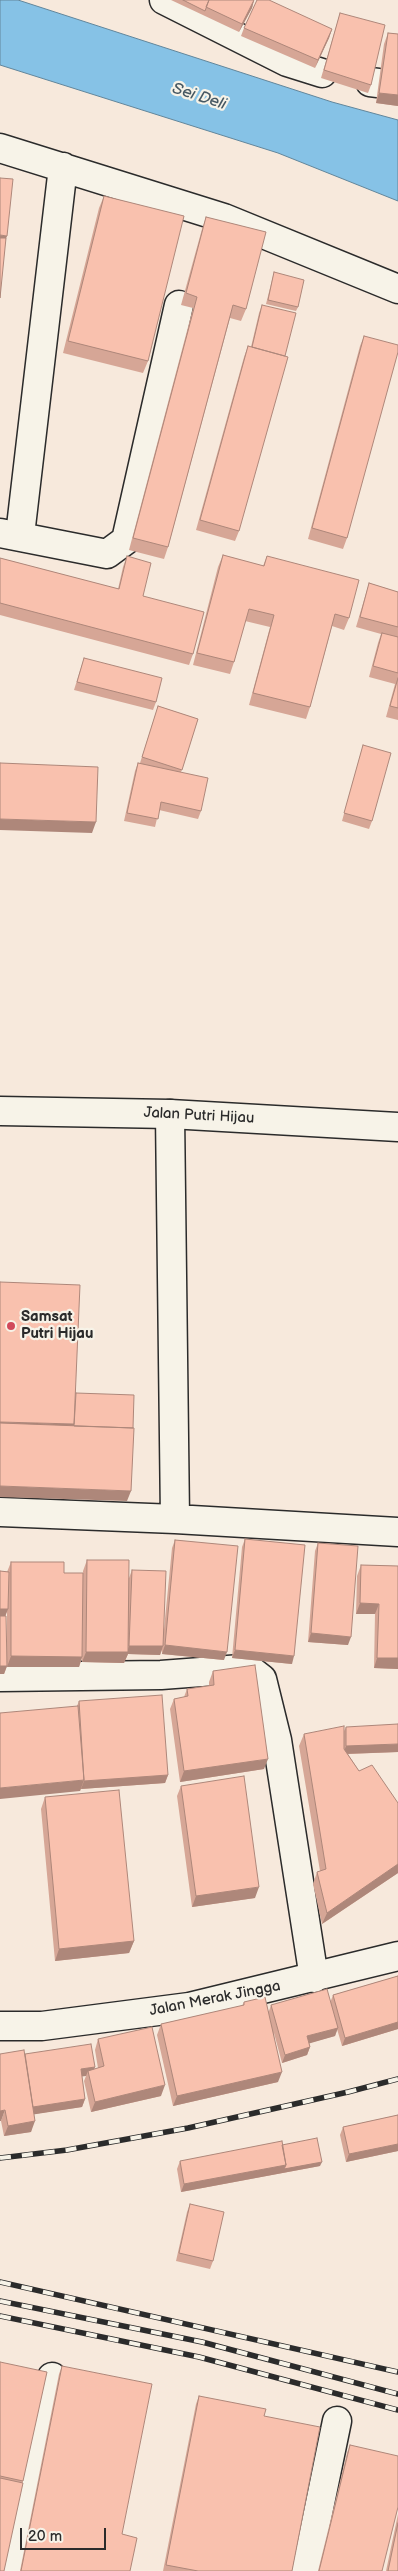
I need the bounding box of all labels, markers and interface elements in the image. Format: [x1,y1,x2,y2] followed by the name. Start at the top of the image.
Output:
[170,79,228,115] water label: Sei Deli
[143,1104,255,1128] street label: Jalan Putri Hijau
[21,1308,93,1343] place label: Samsat Putri Hijau
[5,1320,17,1332] marker: Samsat Putri Hijau
[148,1977,282,2021] street label: Jalan Merak Jingga
[22,2518,109,2550] scale bar
[28,2527,62,2546] text: 20 m

